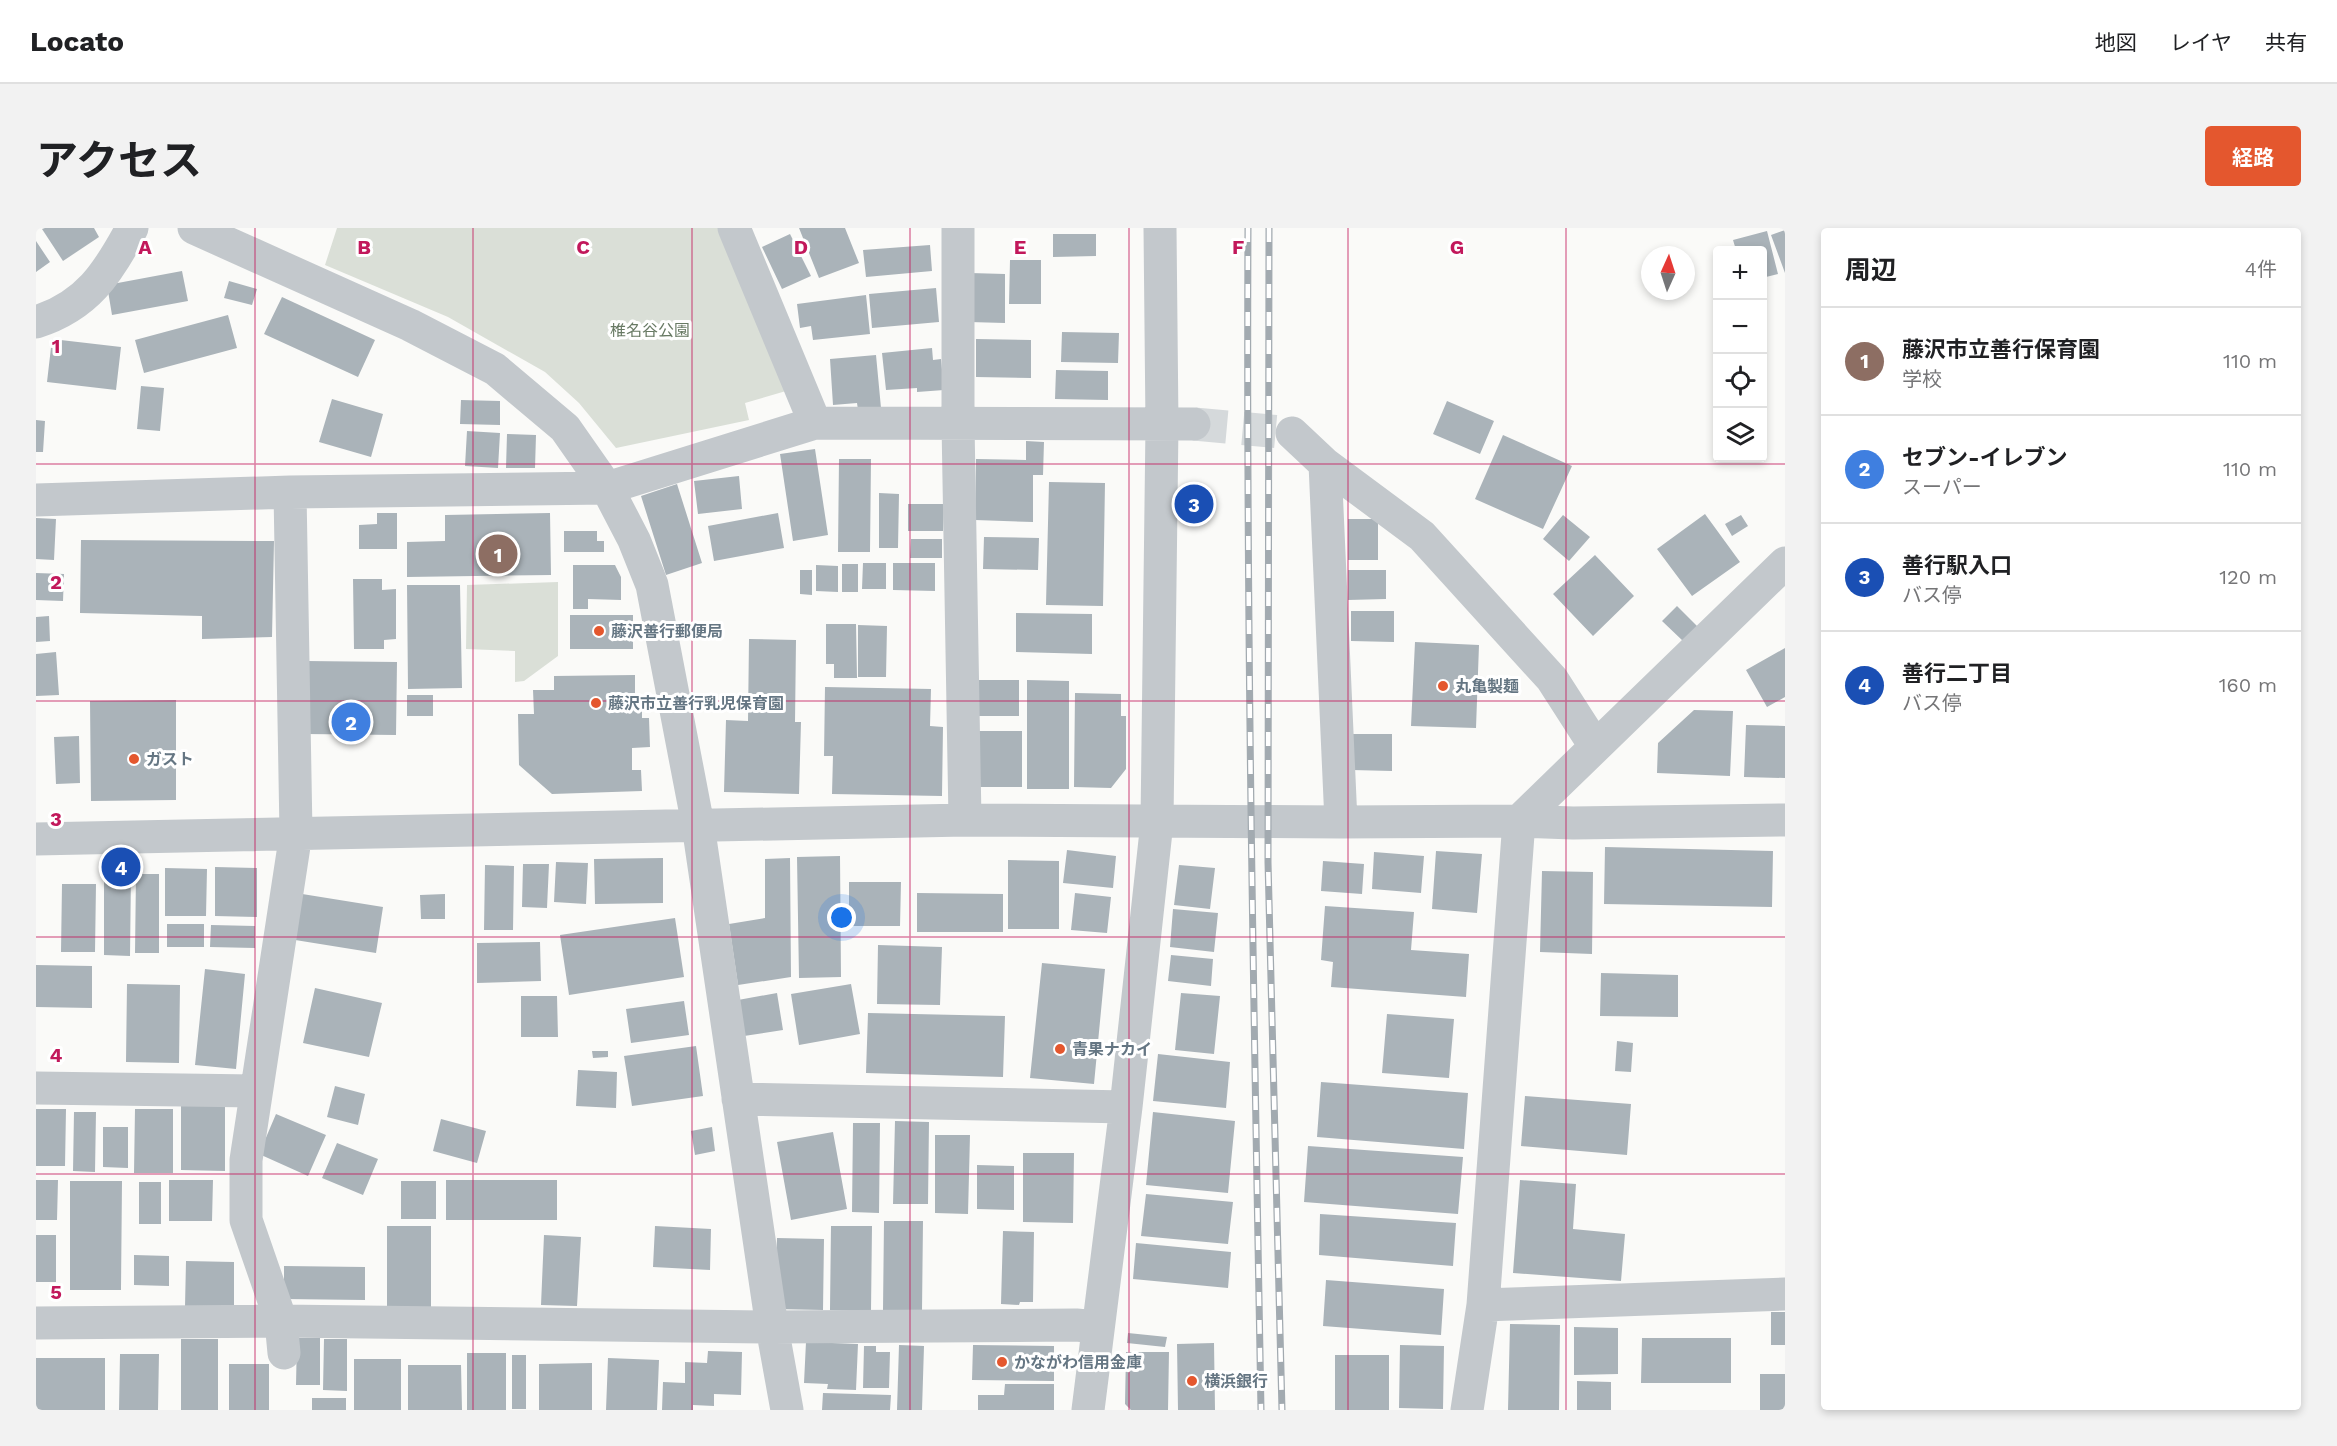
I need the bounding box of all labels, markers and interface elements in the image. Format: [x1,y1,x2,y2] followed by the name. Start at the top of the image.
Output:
[30,25,124,58] text: Locato
[2095,30,2137,55] text: 地図
[2170,30,2232,55] text: レイヤ
[2265,30,2307,55] text: 共有
[2205,126,2301,186] button: 経路
[36,136,202,185] text: アクセス
[138,235,152,259] text: A
[357,235,371,259] text: B
[576,235,590,259] text: C
[794,235,808,259] text: D
[1014,235,1026,259] text: E
[1232,235,1244,259] text: F
[1450,235,1464,259] text: G
[1641,246,1695,300] north arrow
[1713,246,1767,462] map controls
[1713,246,1767,300] button: +
[1845,255,1897,285] text: 周辺
[2245,257,2277,281] text: 4件
[1713,300,1767,354] button: −
[610,321,690,340] park label: 椎名谷公園
[52,334,60,358] text: 1
[1902,337,2100,362] text: 藤沢市立善行保育園
[1860,349,1869,373] text: 1
[2223,349,2277,373] text: 110 m
[1713,354,1767,408] button: locate
[1902,367,1942,391] text: 学校
[1713,408,1767,462] button: layers
[1902,445,2068,470] text: セブン-イレブン
[1859,457,1870,481] text: 2
[2223,457,2277,481] text: 110 m
[1902,475,1982,499] text: スーパー
[1174,482,1214,526] pin: 3
[478,532,518,576] pin: 1
[1902,553,2012,578] text: 善行駅入口
[1859,565,1870,589] text: 3
[2219,565,2277,589] text: 120 m
[50,570,62,594] text: 2
[1902,583,1962,607] text: バス停
[611,622,723,641] place label: 藤沢善行郵便局
[592,624,606,638] marker: 藤沢善行郵便局
[1902,661,2012,686] text: 善行二丁目
[1858,673,1871,697] text: 4
[2219,673,2277,697] text: 160 m
[1455,677,1519,696] place label: 丸亀製麺
[1436,679,1450,693] marker: 丸亀製麺
[1902,691,1962,715] text: バス停
[608,694,784,713] place label: 藤沢市立善行乳児保育園
[589,696,603,710] marker: 藤沢市立善行乳児保育園
[332,700,370,744] pin: 2
[146,750,194,769] place label: ガスト
[127,752,141,766] marker: ガスト
[50,807,62,831] text: 3
[102,844,140,890] pin: 4
[827,903,856,932] your location
[1072,1040,1152,1059] place label: 青果ナカイ
[1053,1042,1067,1056] marker: 青果ナカイ
[50,1043,63,1067] text: 4
[50,1280,62,1304] text: 5
[1014,1353,1142,1372] place label: かながわ信用金庫
[995,1355,1009,1369] marker: かながわ信用金庫
[1204,1372,1268,1391] place label: 横浜銀行
[1185,1374,1199,1388] marker: 横浜銀行

